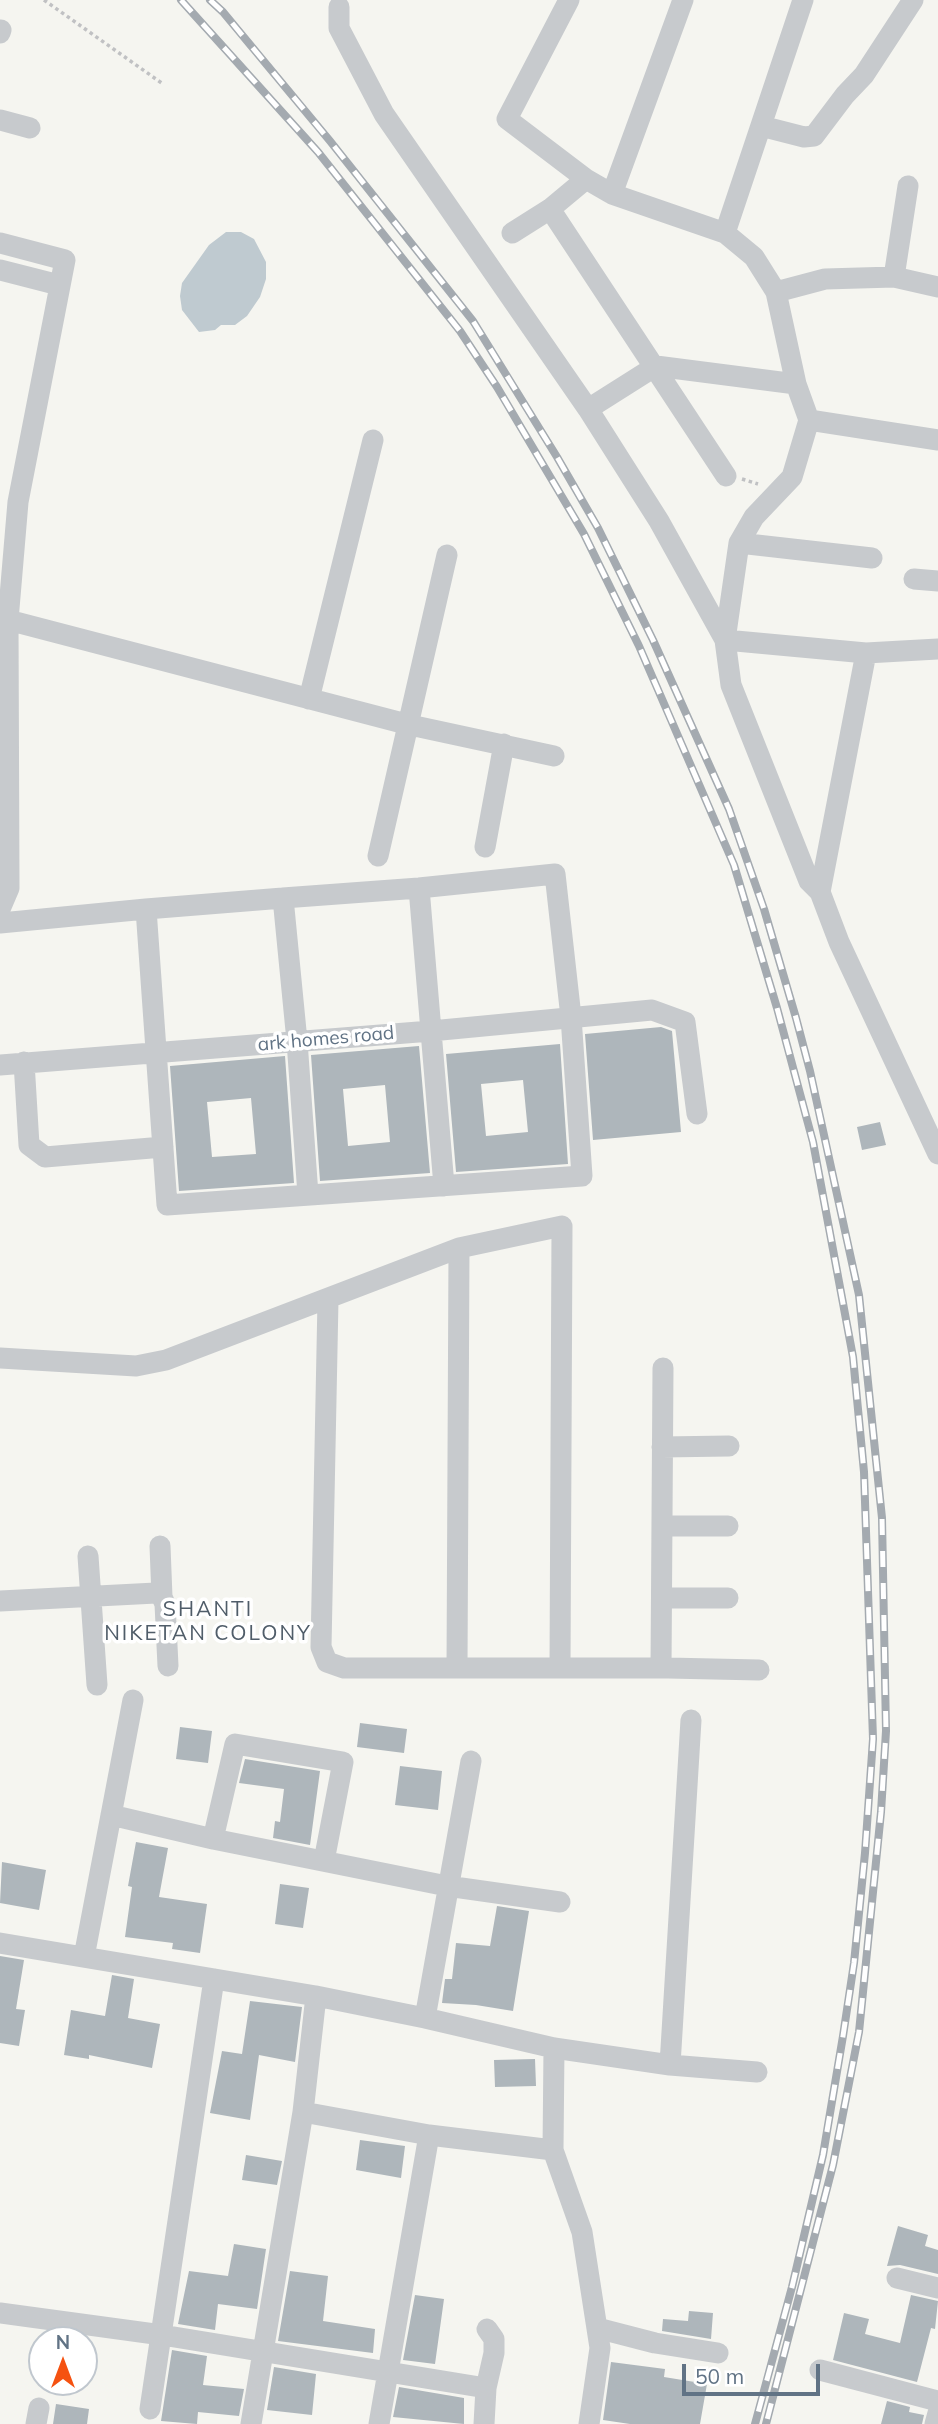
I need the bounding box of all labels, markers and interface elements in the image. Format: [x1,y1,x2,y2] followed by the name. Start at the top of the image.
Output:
[257,1022,395,1056] street label: ark homes road
[106,1597,310,1647] district label: SHANTI NIKETAN COLONY
[28,2326,98,2396] north arrow
[56,2330,70,2354] text: N
[686,2350,824,2394] scale bar
[695,2363,744,2389] text: 50 m

